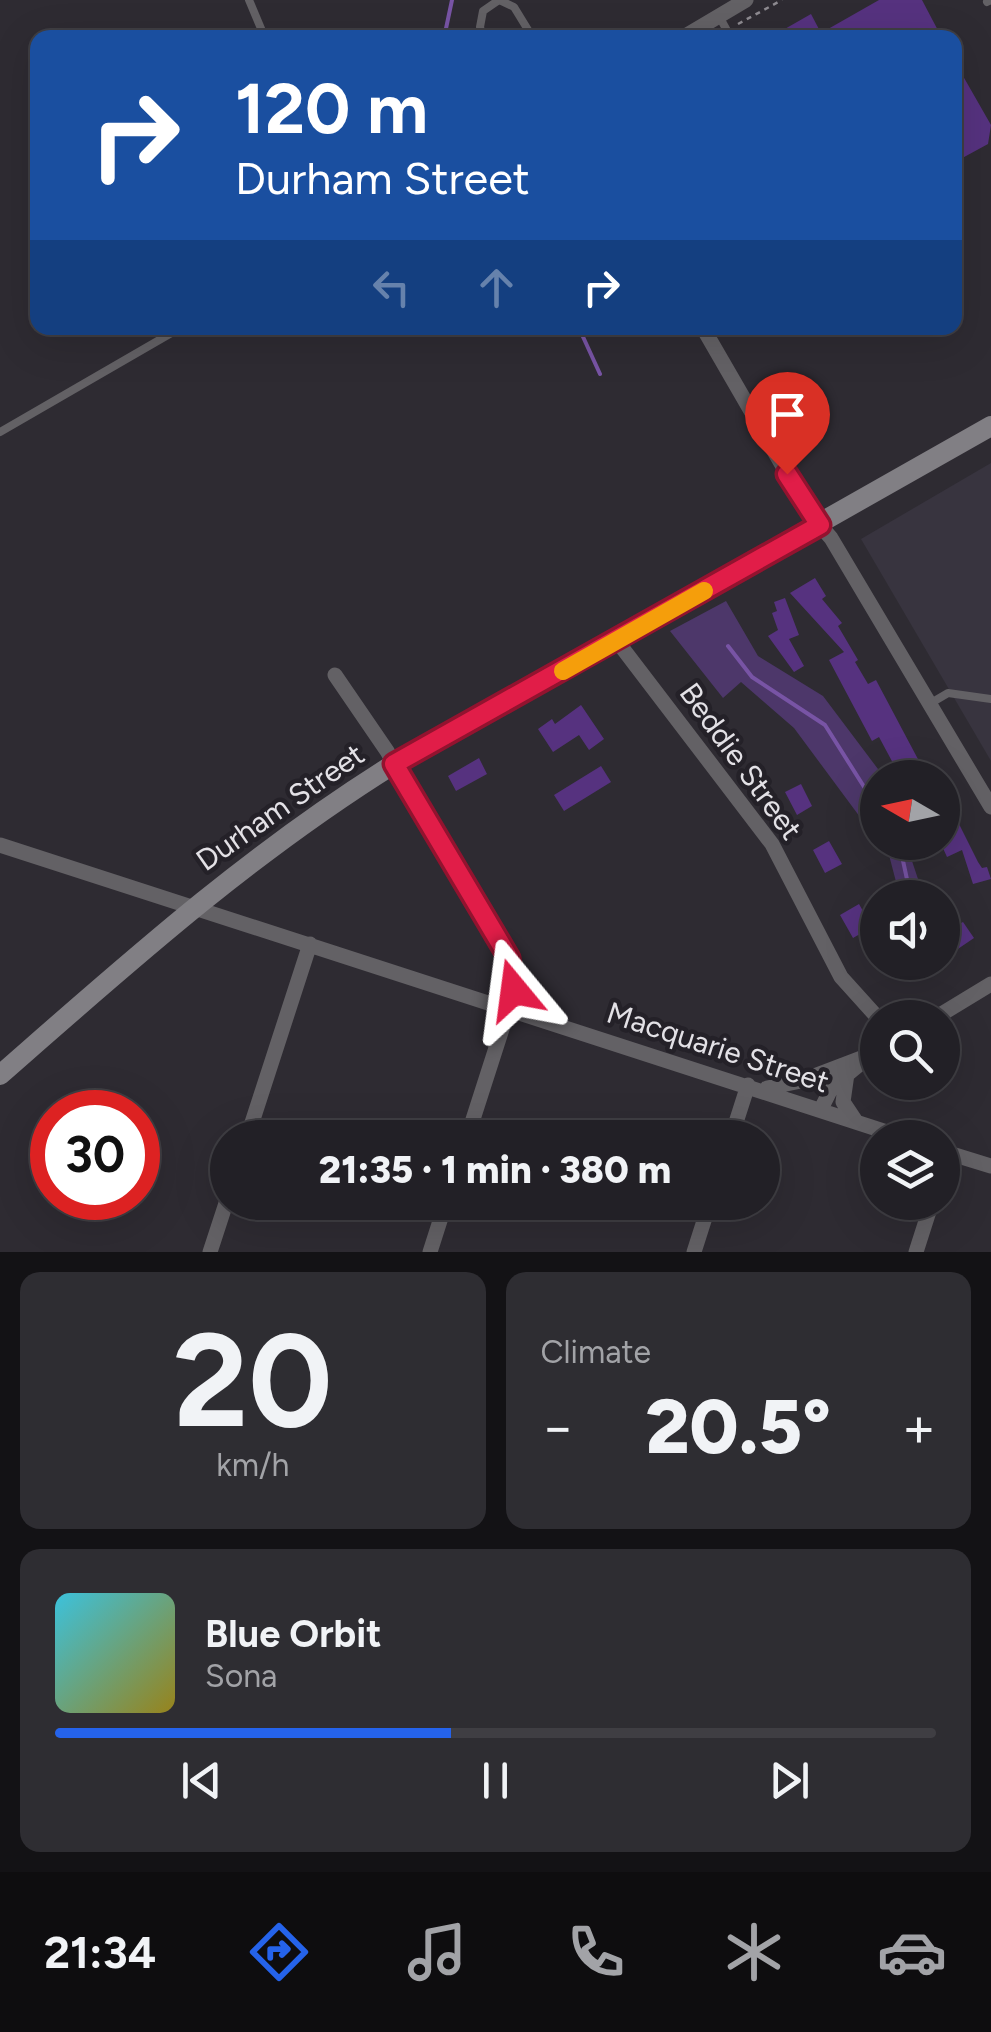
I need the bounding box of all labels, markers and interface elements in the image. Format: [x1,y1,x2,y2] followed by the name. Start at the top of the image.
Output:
[235,66,428,151] text: 120 m
[70,70,200,200] icon: right
[235,151,530,205] text: Durham Street
[364,260,419,315] icon: left
[469,260,524,315] icon: ahead
[574,260,629,315] icon: right
[745,372,830,475] pin
[760,387,815,442] icon: arrive
[672,675,810,847] street label: Beddie Street
[189,735,371,879] street label: Durham Street
[860,760,960,860] north arrow
[860,760,960,1220] map controls
[860,880,960,980] button: sound
[462,938,566,1042] position arrow
[602,994,834,1100] street label: Macquarie Street
[860,1000,960,1100] button: search
[30,1090,160,1220] speed limit sign: 30
[860,1120,960,1220] button: layers
[319,1147,671,1193] text: 21:35 · 1 min · 380 m
[173,1303,333,1459] text: 20
[541,1333,651,1371] text: Climate
[645,1382,831,1472] text: 20.5°
[541,1394,575,1460] text: −
[902,1394,936,1460] text: +
[216,1446,289,1484] text: km/h
[205,1611,381,1657] text: Blue Orbit
[205,1657,277,1695] text: Sona
[174,1753,229,1808] icon: previous
[468,1753,523,1808] icon: pause
[762,1753,817,1808] icon: next
[244,1917,314,1987] icon: directions
[402,1917,472,1987] icon: music
[561,1917,631,1987] icon: phone
[719,1917,789,1987] icon: climate
[877,1917,947,1987] icon: car
[44,1925,156,1979] text: 21:34

